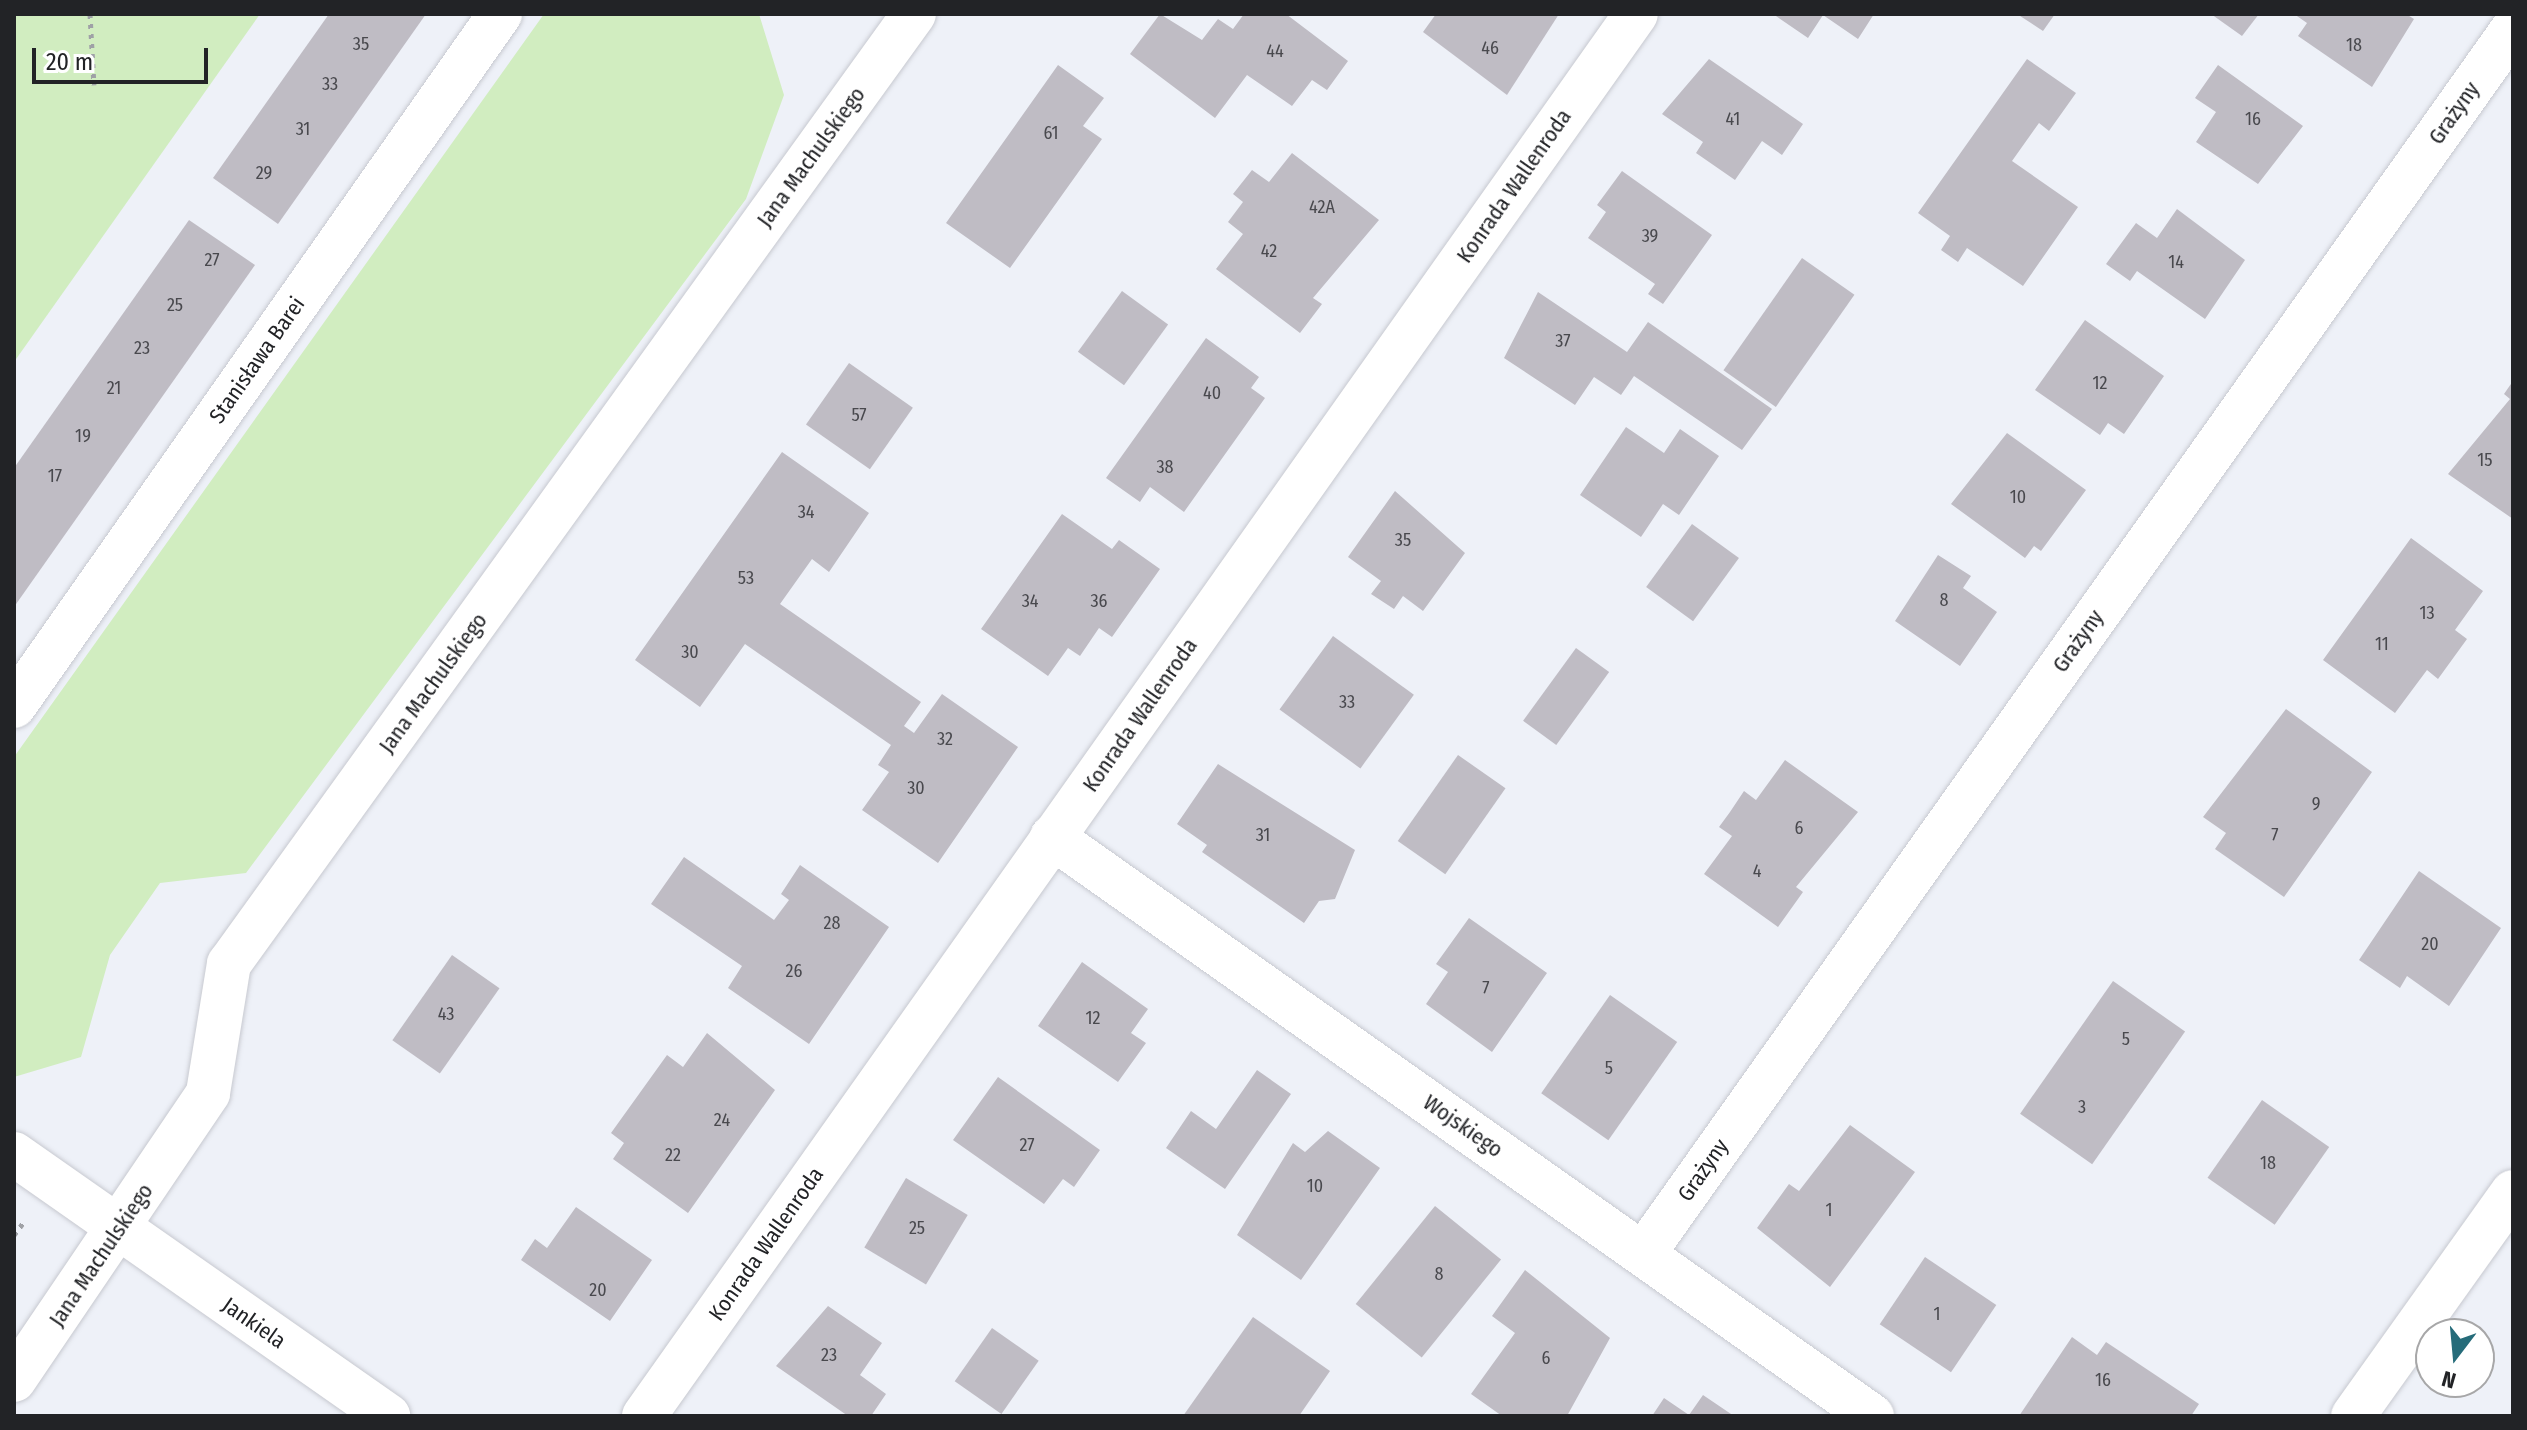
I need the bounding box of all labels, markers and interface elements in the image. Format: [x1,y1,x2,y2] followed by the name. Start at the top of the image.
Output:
[36,32,212,82] scale bar
[353,33,369,55] house number: 35
[2346,34,2362,56] house number: 18
[1481,37,1499,59] house number: 46
[1266,40,1284,62] house number: 44
[46,48,93,76] text: 20 m
[322,73,338,95] house number: 33
[2423,77,2485,149] street label: Grażyny
[751,82,871,232] street label: Jana Machulskiego
[1451,104,1577,268] street label: Konrada Wallenroda
[1726,108,1740,130] house number: 41
[2245,108,2261,130] house number: 16
[296,118,310,140] house number: 31
[1043,122,1059,144] house number: 61
[256,162,272,184] house number: 29
[1309,196,1335,218] house number: 42A
[1642,225,1658,247] house number: 39
[1261,240,1277,262] house number: 42
[204,249,220,271] house number: 27
[2168,251,2184,273] house number: 14
[204,292,310,428] street label: Stanisława Barei
[167,294,183,316] house number: 25
[1555,330,1571,352] house number: 37
[134,337,150,359] house number: 23
[2093,372,2107,394] house number: 12
[107,377,121,399] house number: 21
[1203,382,1221,404] house number: 40
[851,404,867,426] house number: 57
[75,425,91,447] house number: 19
[2477,449,2493,471] house number: 15
[1156,456,1174,478] house number: 38
[48,465,62,487] house number: 17
[2010,486,2026,508] house number: 10
[798,501,814,523] house number: 34
[1395,529,1411,551] house number: 35
[738,567,754,589] house number: 53
[1940,589,1948,611] house number: 8
[1022,590,1038,612] house number: 34
[1090,590,1108,612] house number: 36
[2419,602,2435,624] house number: 13
[2047,605,2109,677] street label: Grażyny
[373,608,493,758] street label: Jana Machulskiego
[1077,633,1203,797] street label: Konrada Wallenroda
[2375,633,2389,655] house number: 11
[681,641,699,663] house number: 30
[1339,691,1355,713] house number: 33
[937,728,953,750] house number: 32
[907,777,925,799] house number: 30
[2312,793,2320,815] house number: 9
[1795,817,1803,839] house number: 6
[1256,824,1270,846] house number: 31
[2271,824,2279,846] house number: 7
[1753,860,1761,882] house number: 4
[824,912,840,934] house number: 28
[2421,933,2439,955] house number: 20
[786,960,802,982] house number: 26
[1482,977,1490,999] house number: 7
[438,1003,454,1025] house number: 43
[1086,1007,1100,1029] house number: 12
[2122,1028,2130,1050] house number: 5
[1605,1057,1613,1079] house number: 5
[1418,1089,1508,1163] street label: Wojskiego
[2078,1096,2086,1118] house number: 3
[714,1109,730,1131] house number: 24
[1019,1134,1035,1156] house number: 27
[1672,1134,1734,1206] street label: Grażyny
[665,1144,681,1166] house number: 22
[2260,1152,2276,1174] house number: 18
[703,1162,829,1326] street label: Konrada Wallenroda
[1307,1175,1323,1197] house number: 10
[43,1179,159,1331] street label: Jana Machulskiego
[1825,1199,1833,1221] house number: 1
[909,1217,925,1239] house number: 25
[1435,1263,1443,1285] house number: 8
[589,1279,607,1301] house number: 20
[217,1292,291,1354] street label: Jankiela
[1933,1303,1941,1325] house number: 1
[2415,1318,2495,1398] north arrow
[821,1344,837,1366] house number: 23
[1542,1347,1550,1369] house number: 6
[2439,1365,2459,1394] text: N
[2095,1369,2111,1391] house number: 16

